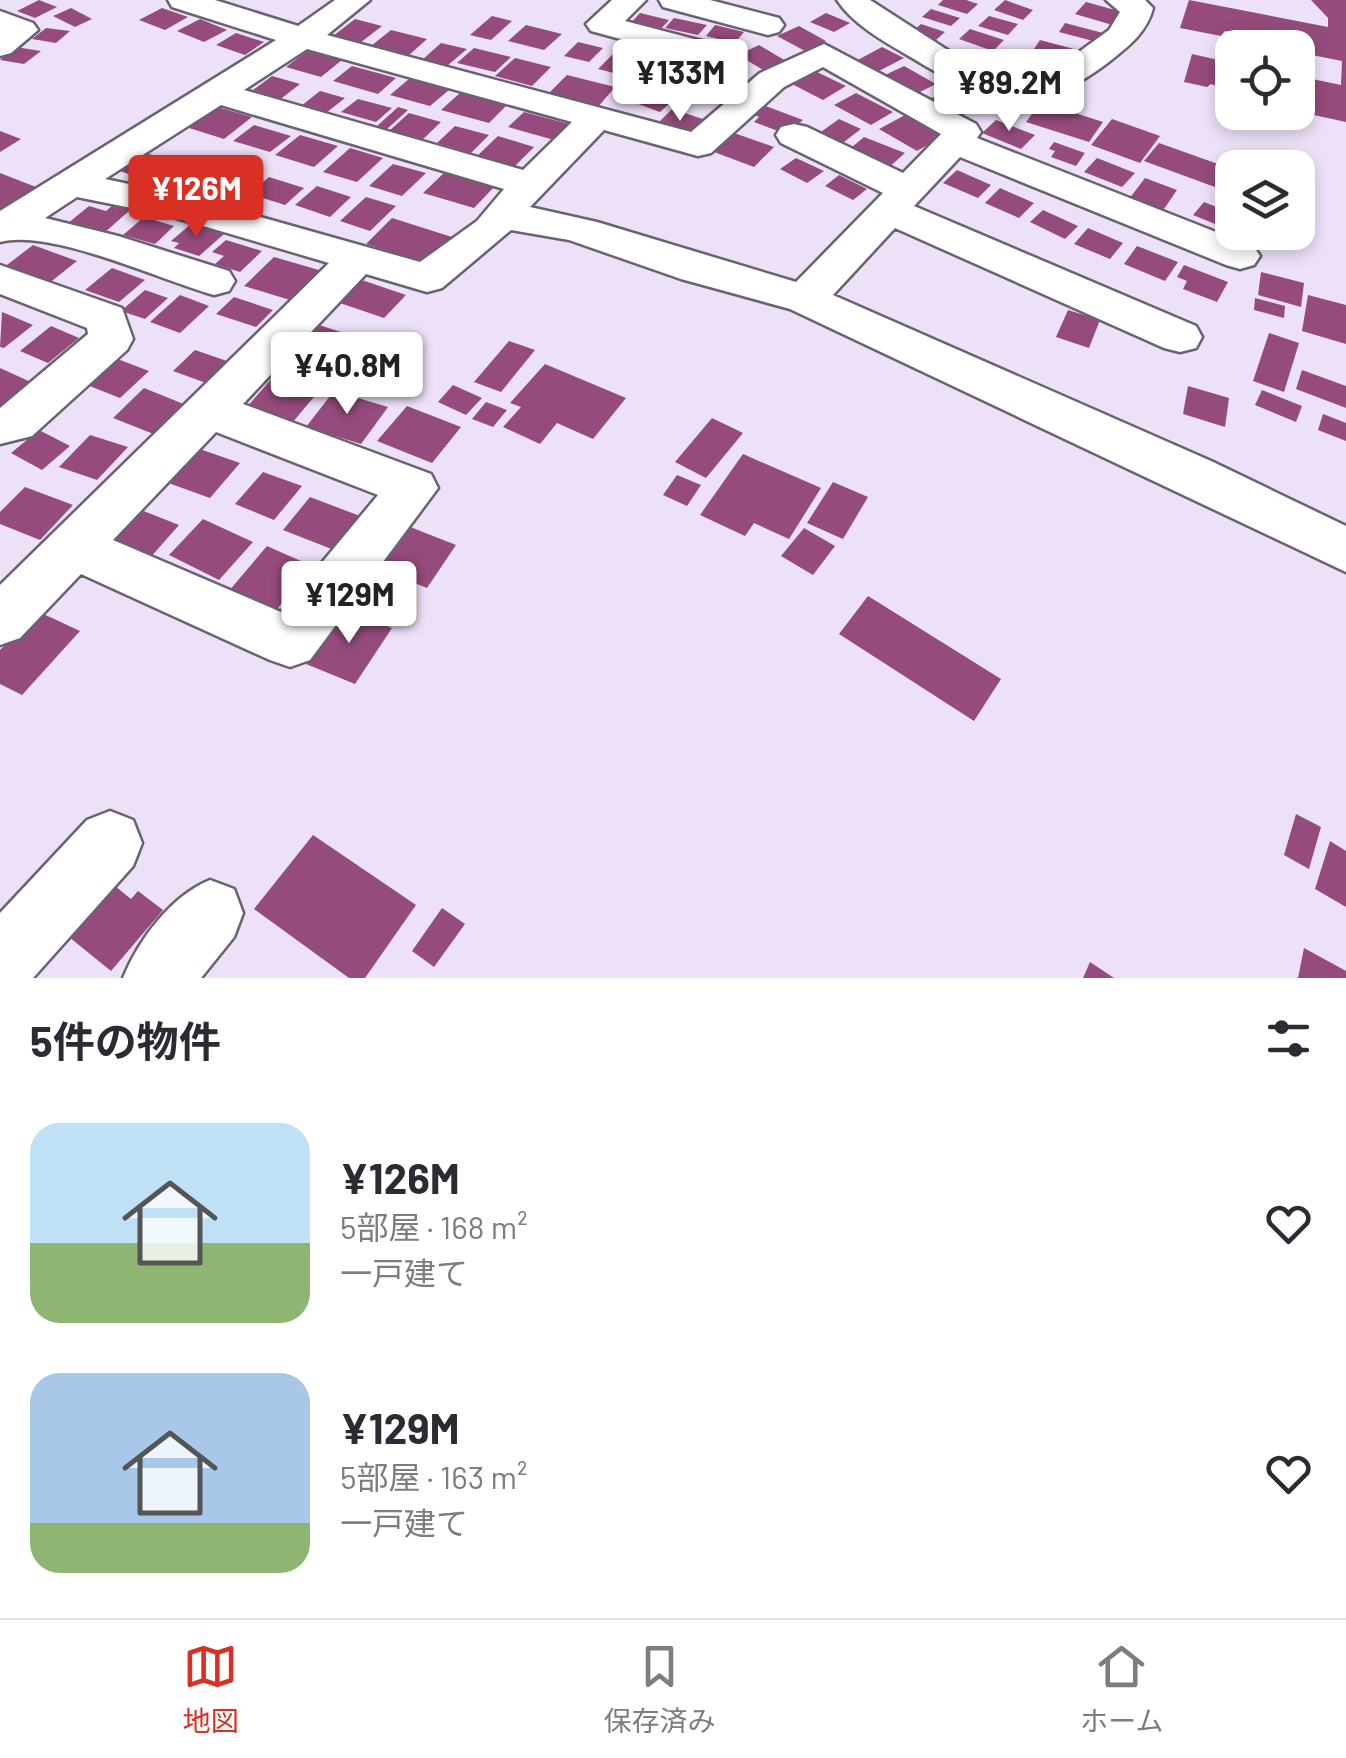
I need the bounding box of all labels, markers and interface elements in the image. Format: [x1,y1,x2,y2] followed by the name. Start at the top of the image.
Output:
[1215,30,1315,250] map controls
[1215,30,1315,130] button: locate
[610,39,750,124] pin: ¥133M
[928,49,1090,134] pin: ¥89.2M
[635,52,725,90] text: ¥133M
[956,62,1062,100] text: ¥89.2M
[1215,150,1315,250] button: layers
[126,155,266,240] pin: ¥126M
[150,168,242,206] text: ¥126M
[266,332,428,417] pin: ¥40.8M
[293,345,401,383] text: ¥40.8M
[279,561,419,646] pin: ¥129M
[303,574,395,612] text: ¥129M
[1261,1011,1316,1066] icon: filters
[30,1015,221,1065] text: 5件の物件
[340,1152,460,1202] text: ¥126M
[110,1163,230,1283] icon: home
[1261,1196,1316,1251] icon: heart
[340,1207,528,1245] text: 5部屋 · 168 m²
[340,1253,468,1291] text: 一戸建て
[340,1402,460,1452] text: ¥129M
[110,1413,230,1533] icon: home
[1261,1446,1316,1501] icon: heart
[340,1457,527,1495] text: 5部屋 · 163 m²
[340,1503,468,1541] text: 一戸建て
[182,1639,238,1739] tab: 地図
[603,1639,715,1739] tab: 保存済み
[1080,1639,1164,1739] tab: ホーム

